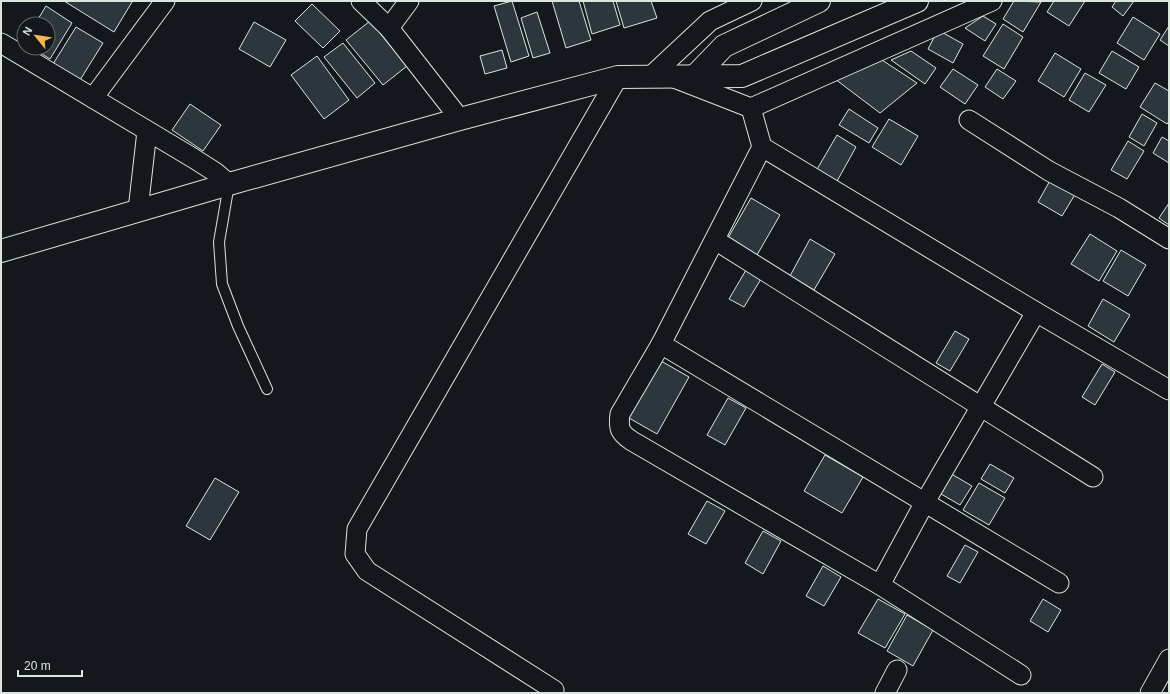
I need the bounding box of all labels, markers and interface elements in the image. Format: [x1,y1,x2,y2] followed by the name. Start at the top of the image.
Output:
[16,16,56,56] north arrow
[20,25,35,37] text: N
[18,652,82,678] scale bar
[24,659,51,673] text: 20 m

